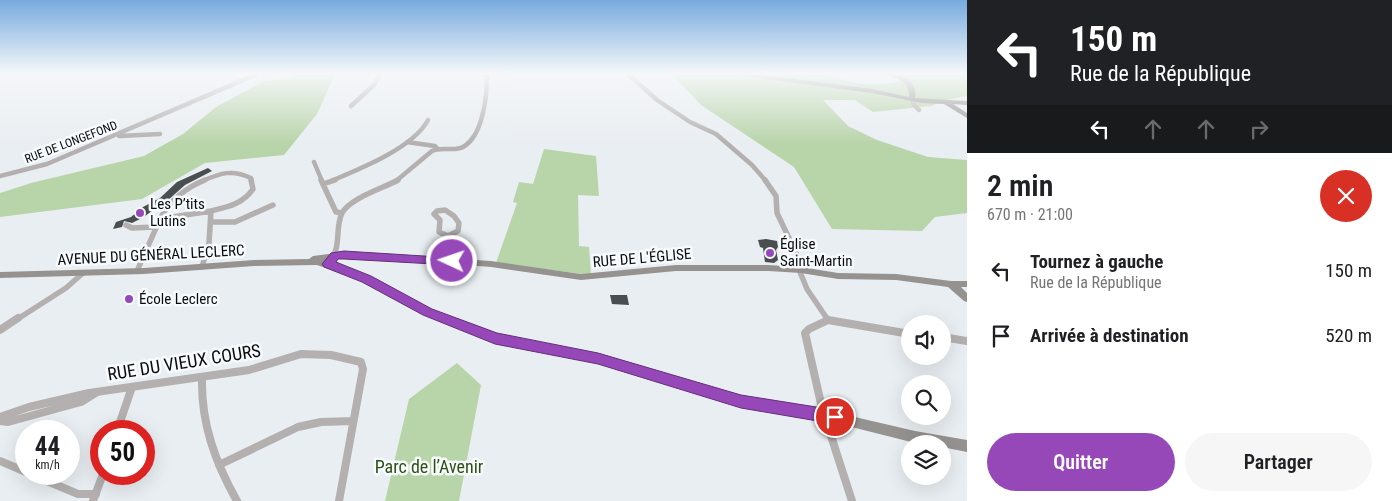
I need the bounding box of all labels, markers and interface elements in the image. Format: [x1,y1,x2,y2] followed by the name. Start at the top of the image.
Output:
[1070,19,1157,60] text: 150 m
[987,20,1052,85] icon: left
[1070,61,1251,86] text: Rue de la République
[1086,115,1114,143] icon: left
[1139,115,1167,143] icon: ahead
[1192,115,1220,143] icon: ahead
[1245,115,1273,143] icon: right
[23,118,119,166] street label: RUE DE LONGEFOND
[987,168,1053,203] text: 2 min
[1320,170,1372,222] button: close
[150,195,205,230] place label: Les P’tits Lutins
[987,205,1073,224] text: 670 m · 21:00
[134,207,146,219] marker: Les P’tits Lutins
[425,234,477,286] position arrow
[780,235,852,270] place label: Église Saint-Martin
[57,241,245,269] street label: AVENUE DU GÉNÉRAL LECLERC
[592,245,692,271] street label: RUE DE L'ÉGLISE
[764,247,776,259] marker: Église Saint-Martin
[1030,250,1163,273] text: Tournez à gauche
[987,257,1015,285] icon: left
[1325,259,1372,282] text: 150 m
[1030,273,1162,292] text: Rue de la République
[139,290,218,308] place label: École Leclerc
[123,293,135,305] marker: École Leclerc
[901,315,951,485] map controls
[901,315,951,365] button: sound
[987,322,1015,350] icon: arrive
[1030,324,1189,347] text: Arrivée à destination
[1325,324,1372,347] text: 520 m
[106,340,262,384] street label: RUE DU VIEUX COURS
[901,375,951,425] button: search
[814,396,856,438] pin
[821,403,849,431] icon: arrive
[90,420,155,485] speed limit sign: 50
[35,432,60,461] text: 44
[987,433,1175,491] button: Quitter
[1185,433,1372,491] button: Partager
[901,435,951,485] button: layers
[375,456,484,477] park label: Parc de l’Avenir
[35,458,60,472] text: km/h

